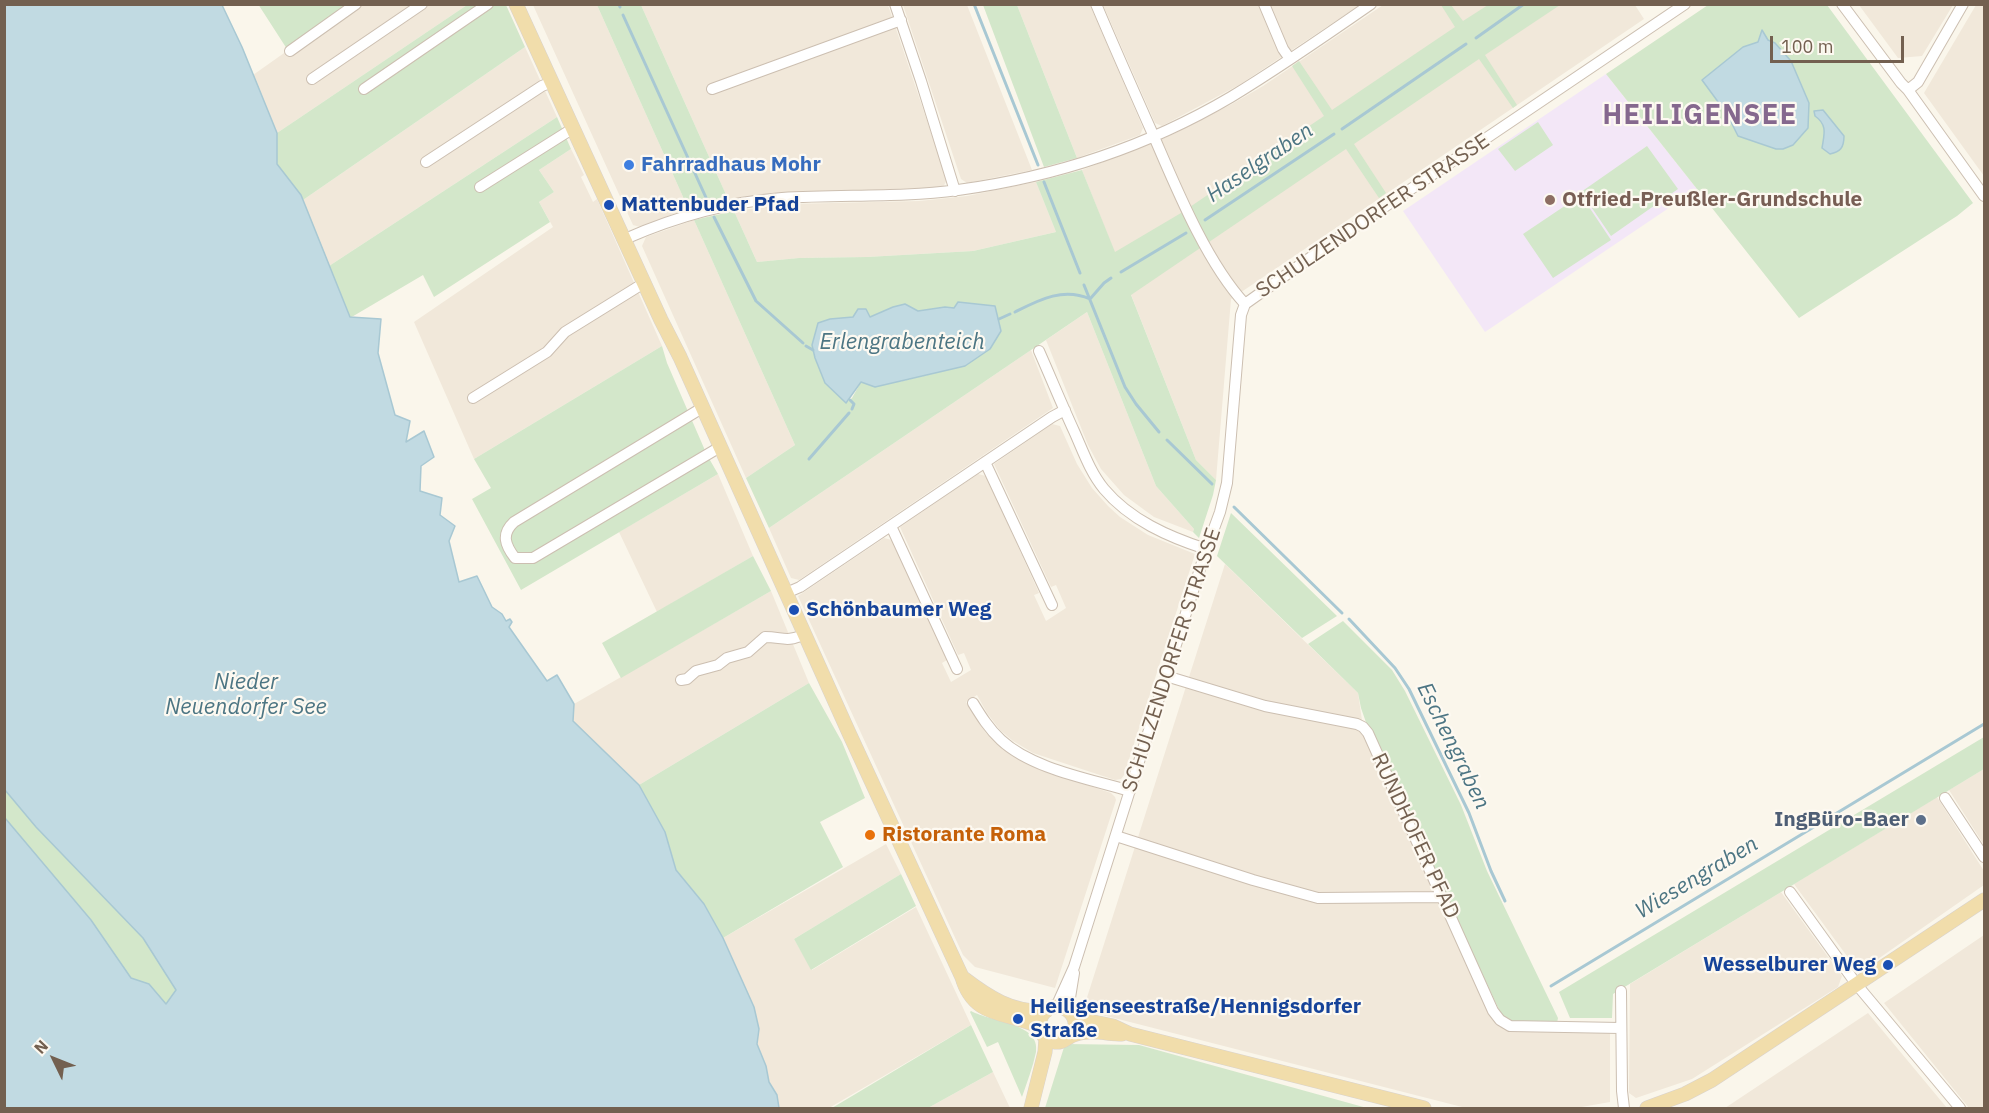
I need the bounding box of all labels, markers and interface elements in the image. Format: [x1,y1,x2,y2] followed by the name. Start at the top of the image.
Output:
[1773,24,1906,62] scale bar
[1781,35,1833,58] text: 100 m
[1602,100,1798,132] district label: HEILIGENSEE
[1201,118,1319,208] water label: Haselgraben
[1251,128,1495,304] street label: SCHULZENDORFER STRASSE
[641,152,821,178] place label: Fahrradhaus Mohr
[622,158,636,172] marker: Fahrradhaus Mohr
[1562,187,1862,213] place label: Otfried-Preußler-Grundschule
[621,192,800,218] place label: Mattenbuder Pfad
[1543,193,1557,207] marker: Otfried-Preußler-Grundschule
[602,198,616,212] marker: Mattenbuder Pfad
[819,330,985,356] water label: Erlengrabenteich
[1117,525,1227,795] street label: SCHULZENDORFER STRASSE
[806,597,991,623] place label: Schönbaumer Weg
[787,603,801,617] marker: Schönbaumer Weg
[165,670,327,722] water label: Nieder Neuendorfer See
[1411,678,1495,814] water label: Eschengraben
[1366,749,1464,923] street label: RUNDHOFER PFAD
[1774,807,1909,833] place label: IngBüro-Baer
[1914,813,1928,827] marker: IngBüro-Baer
[882,822,1046,848] place label: Ristorante Roma
[863,828,877,842] marker: Ristorante Roma
[1631,831,1763,925] water label: Wiesengraben
[1703,952,1876,978] place label: Wesselburer Weg
[1881,958,1895,972] marker: Wesselburer Weg
[1030,994,1361,1044] place label: Heiligenseestraße/Hennigsdorfer Straße
[1011,1012,1025,1026] marker: Heiligenseestraße/Hennigsdorfer Straße
[24,1029,84,1089] north arrow
[30,1036,52,1058] text: N

